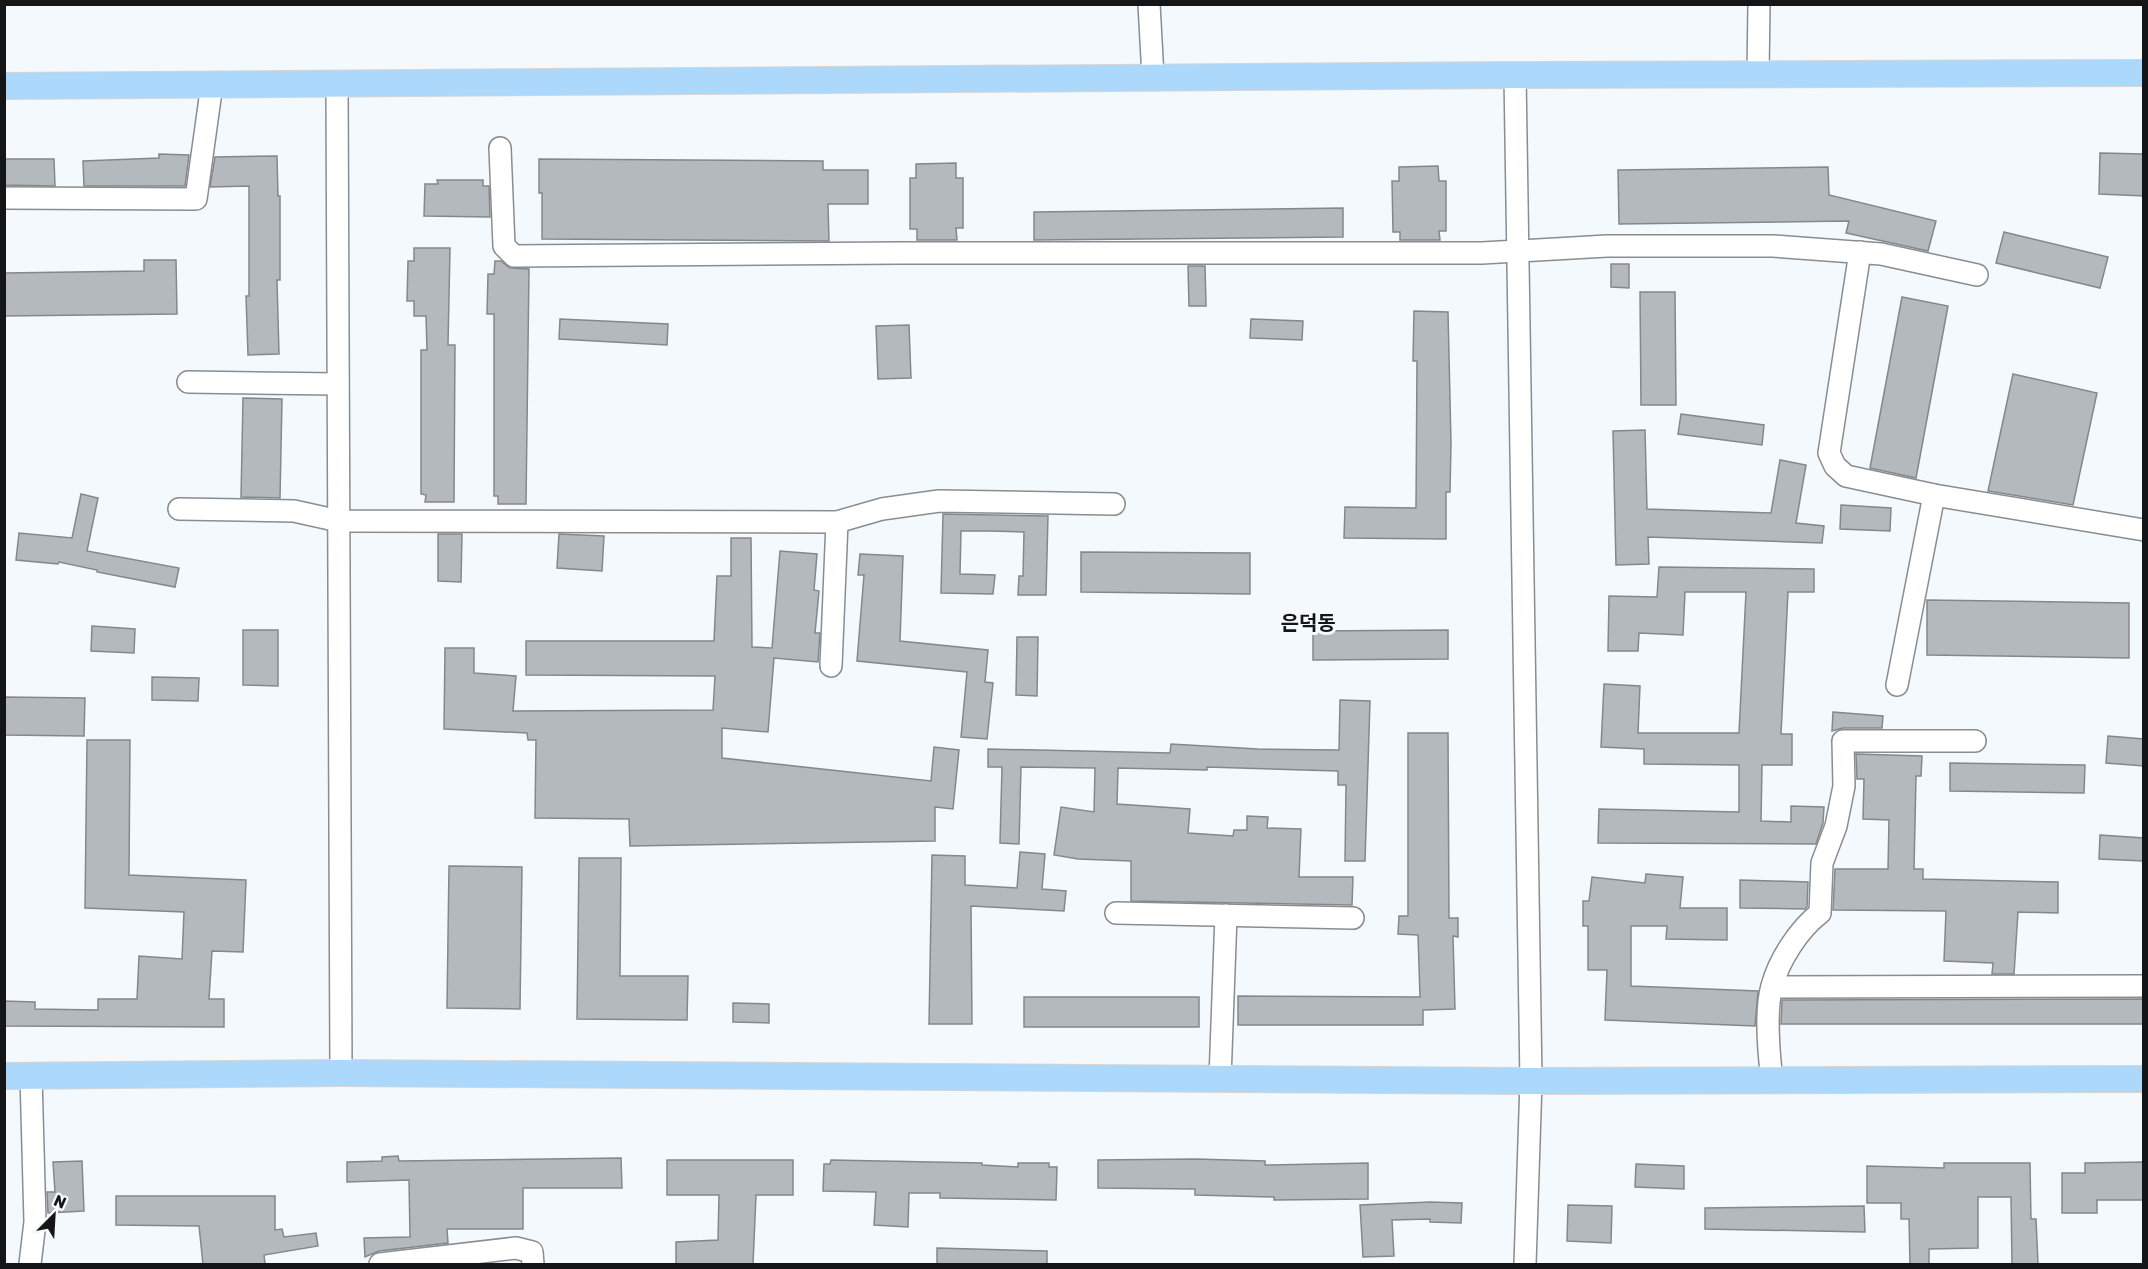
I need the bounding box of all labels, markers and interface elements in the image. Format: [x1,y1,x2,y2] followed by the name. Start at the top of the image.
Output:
[1280,611,1336,635] district label: 은덕동
[24,1185,84,1245] north arrow
[51,1191,69,1213] text: N

